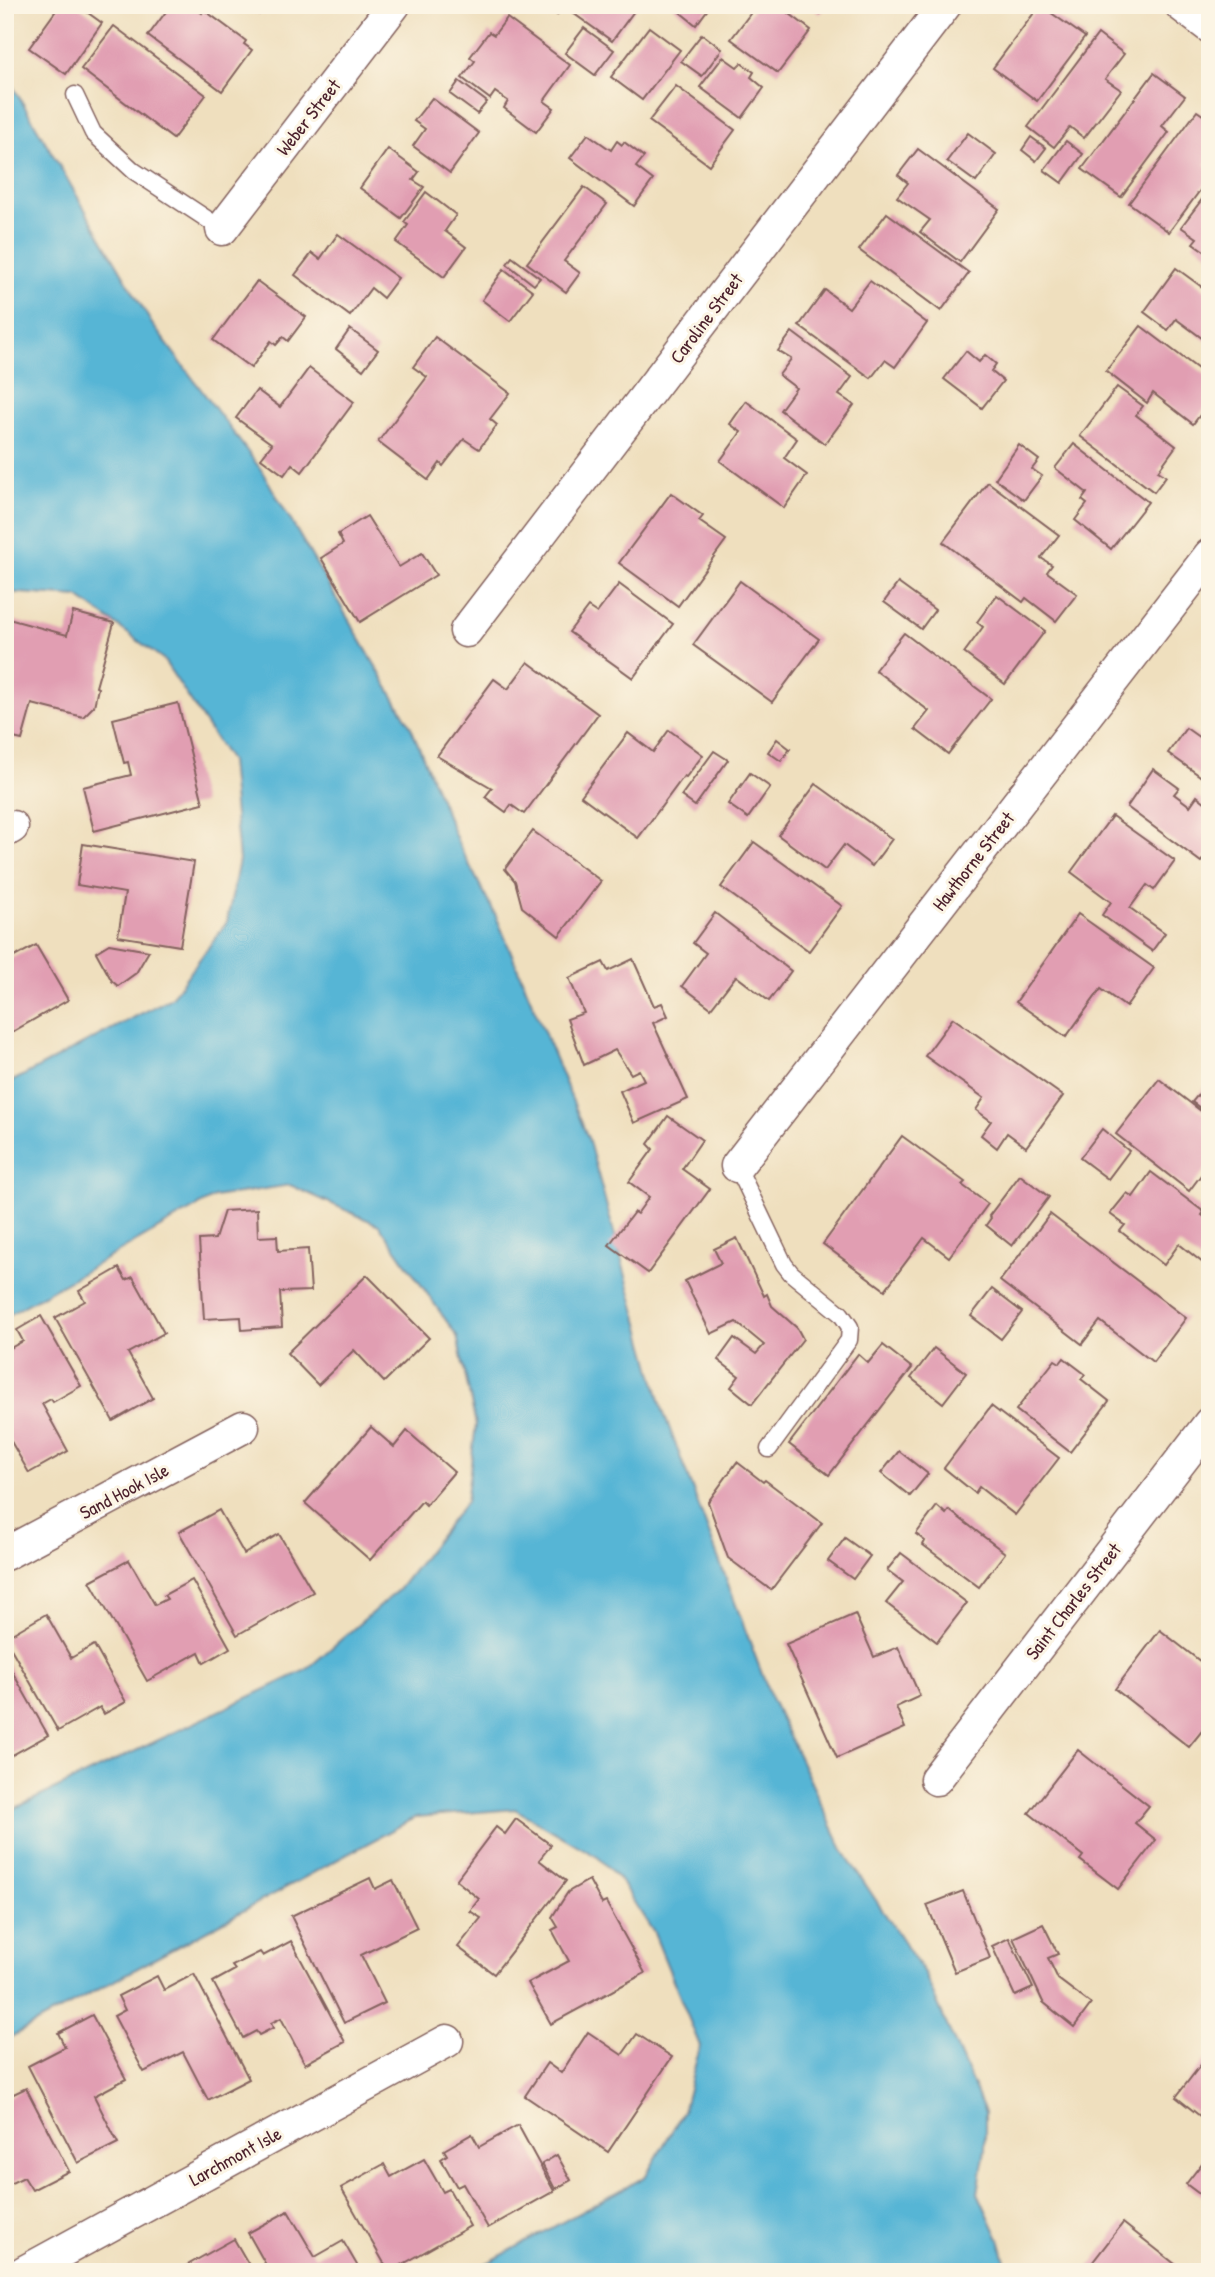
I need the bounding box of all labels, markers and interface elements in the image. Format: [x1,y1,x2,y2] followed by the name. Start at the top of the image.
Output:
[270,73,346,161] street label: Weber Street
[663,267,749,369] street label: Caroline Street
[926,806,1020,916] street label: Hawthorne Street
[75,1456,173,1525] street label: Sand Hook Isle
[1019,1537,1127,1665] street label: Saint Charles Street
[184,2120,286,2192] street label: Larchmont Isle

